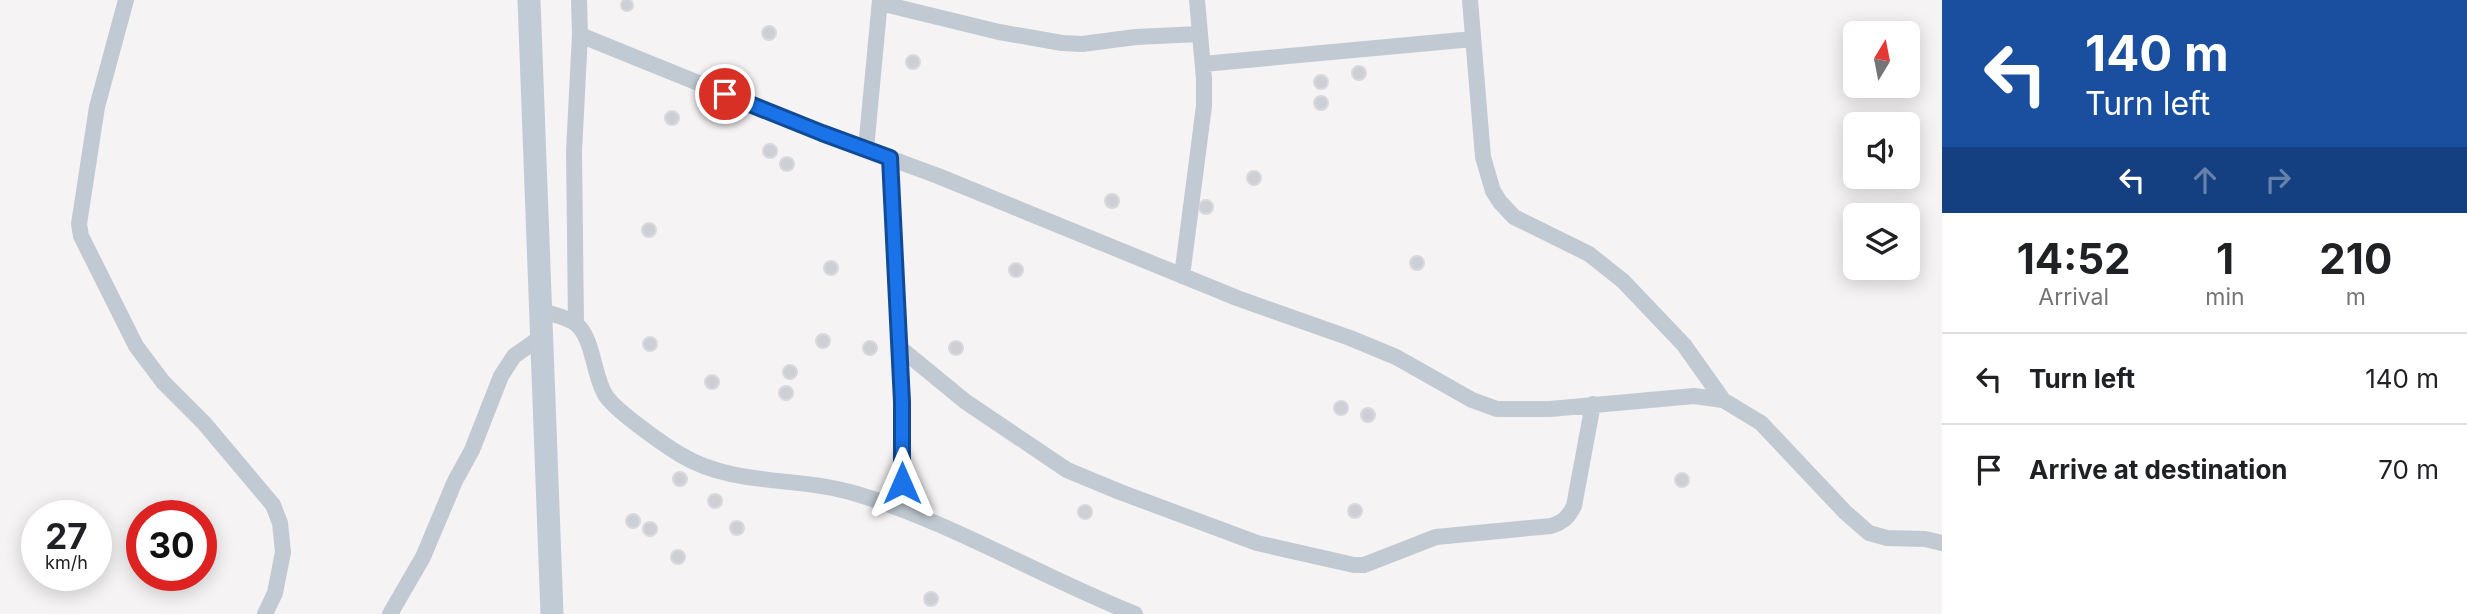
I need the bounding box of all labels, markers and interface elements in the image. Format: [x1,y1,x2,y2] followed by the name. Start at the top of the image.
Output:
[1843,21,1920,98] north arrow
[1843,21,1920,280] map controls
[2085,24,2229,83] text: 140 m
[1970,28,2061,119] icon: left
[695,64,755,124] pin
[706,75,744,113] icon: arrive
[2085,84,2210,123] text: Turn left
[1843,112,1920,189] button: sound
[2113,161,2151,199] icon: left
[2186,161,2224,199] icon: ahead
[2259,161,2297,199] icon: right
[1843,203,1920,280] button: layers
[2017,233,2131,284] text: 14:52
[2216,233,2234,284] text: 1
[2319,233,2392,284] text: 210
[2038,283,2109,311] text: Arrival
[2205,283,2245,311] text: min
[2346,283,2366,311] text: m
[1970,360,2008,398] icon: left
[2029,363,2135,394] text: Turn left
[2365,363,2439,394] text: 140 m
[865,446,939,520] position arrow
[1970,451,2008,489] icon: arrive
[2029,454,2288,485] text: Arrive at destination
[2378,454,2439,485] text: 70 m
[126,500,217,591] speed limit sign: 30
[45,515,88,557] text: 27
[45,552,88,573] text: km/h

